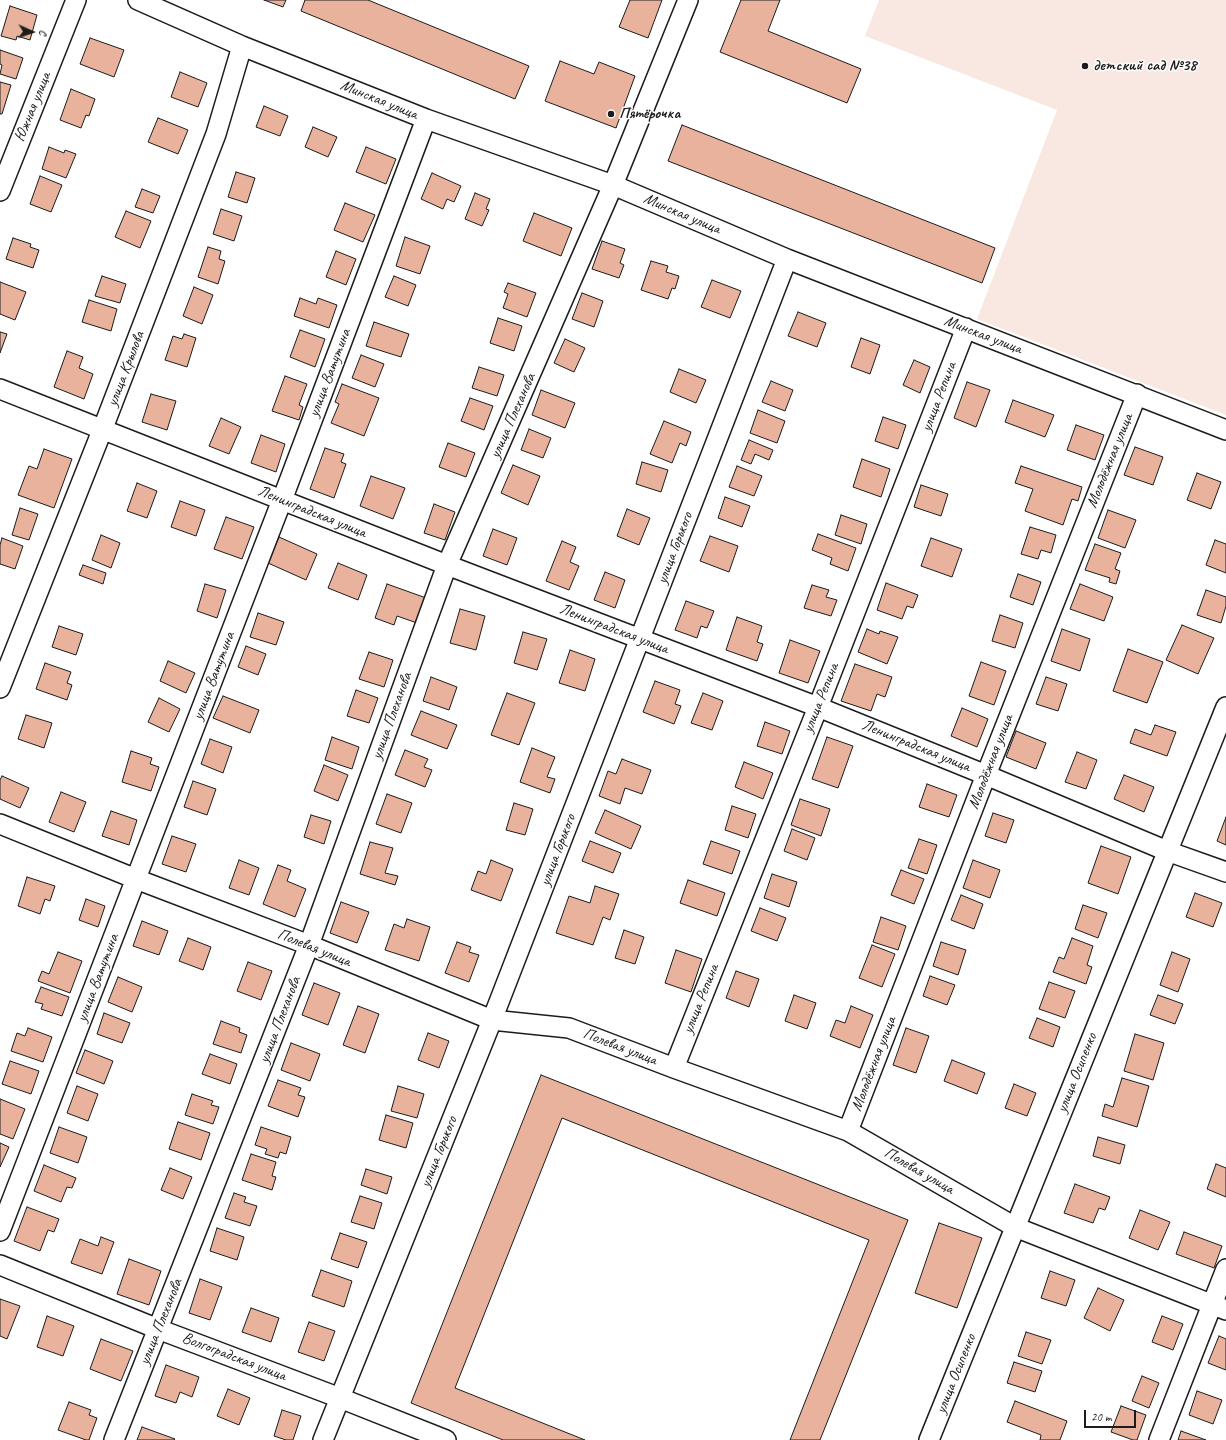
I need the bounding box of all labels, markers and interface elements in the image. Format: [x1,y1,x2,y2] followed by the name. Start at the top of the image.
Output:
[12,12,52,52] north arrow
[37,30,51,36] text: С
[1093,56,1196,76] place label: детский сад №38
[1080,61,1090,71] marker: детский сад №38
[10,70,56,144] street label: Южная улица
[337,76,421,124] street label: Минская улица
[619,104,680,124] place label: Пятёрочка
[606,109,616,119] marker: Пятёрочка
[641,189,723,239] street label: Минская улица
[941,311,1025,359] street label: Минская улица
[304,326,356,420] street label: улица Ватутина
[103,329,149,409] street label: улица Крылова
[917,359,961,435] street label: улица Репина
[486,370,540,462] street label: улица Плеханова
[1082,411,1138,511] street label: Молодёжная улица
[255,482,369,542] street label: Ленинградская улица
[653,509,697,587] street label: улица Горького
[557,599,671,659] street label: Ленинградская улица
[188,629,240,723] street label: улица Ватутина
[798,661,844,735] street label: улица Репина
[367,670,417,762] street label: улица Плеханова
[964,712,1018,812] street label: Молодёжная улица
[859,716,973,776] street label: Ленинградская улица
[536,811,580,889] street label: улица Горького
[275,925,353,971] street label: Полевая улица
[72,931,124,1025] street label: улица Ватутина
[678,962,724,1036] street label: улица Репина
[255,974,305,1066] street label: улица Плеханова
[847,1014,901,1114] street label: Молодёжная улица
[580,1024,660,1070] street label: Полевая улица
[1052,1030,1102,1116] street label: улица Осипенко
[416,1114,462,1190] street label: улица Горького
[881,1143,957,1199] street label: Полевая улица
[135,1276,187,1368] street label: улица Плеханова
[179,1328,289,1386] street label: Волгоградская улица
[931,1331,981,1417] street label: улица Осипенко
[1086,1402,1138,1428] scale bar
[1091,1409,1111,1425] text: 20 m

